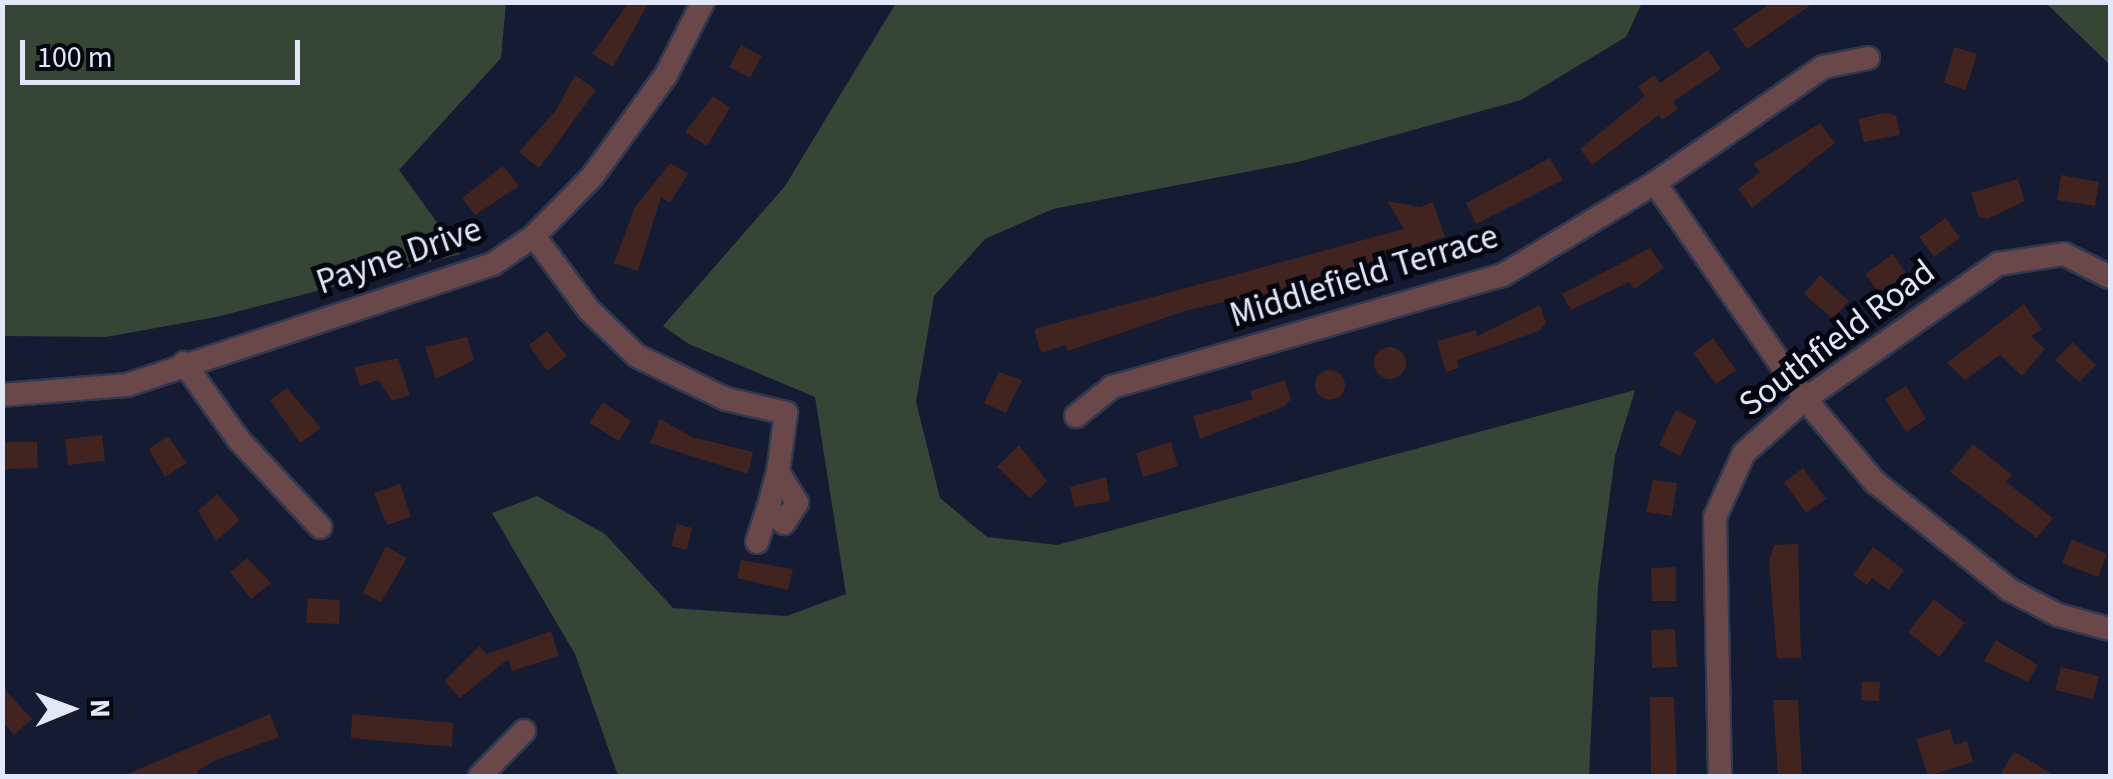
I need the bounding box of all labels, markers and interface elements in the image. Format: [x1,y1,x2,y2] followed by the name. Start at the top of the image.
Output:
[25,20,305,82] scale bar
[37,36,113,79] text: 100 m
[311,208,487,304] street label: Payne Drive
[1225,215,1503,337] street label: Middlefield Terrace
[1731,251,1943,425] street label: Southfield Road
[20,659,120,759] north arrow
[80,699,120,718] text: N

